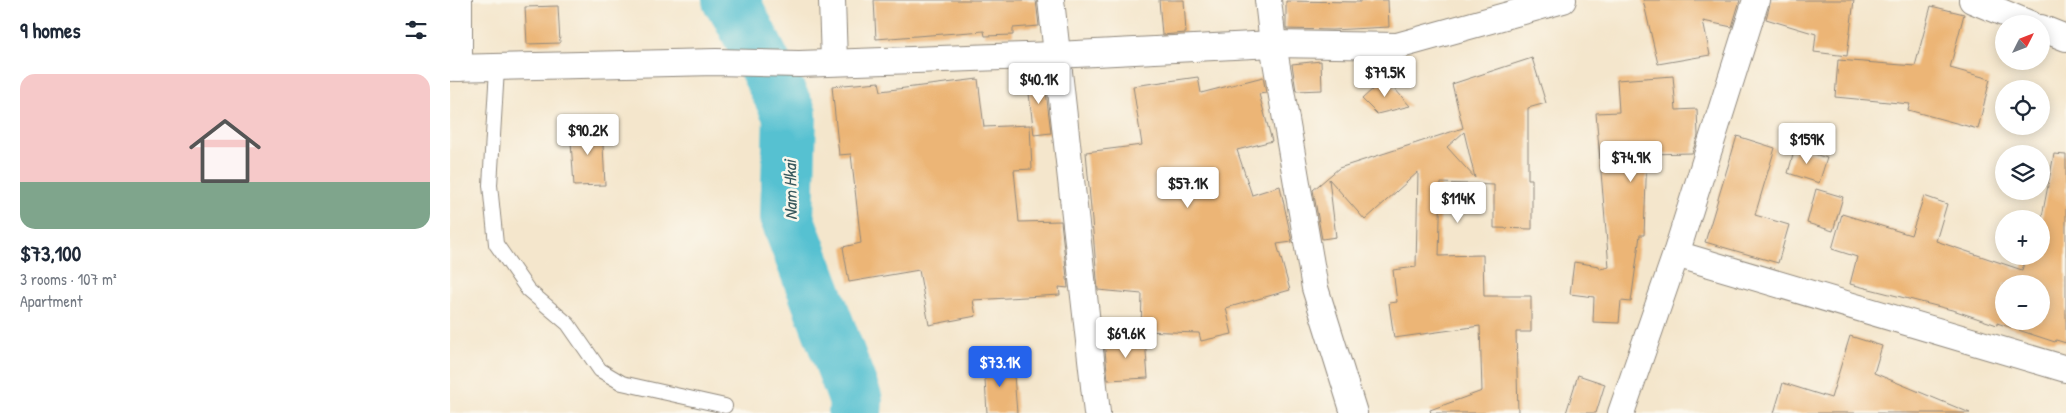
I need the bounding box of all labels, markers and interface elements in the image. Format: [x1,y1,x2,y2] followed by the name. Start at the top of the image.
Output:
[1995,15,2050,70] north arrow
[1995,15,2050,330] map controls
[20,16,81,45] text: 9 homes
[402,16,430,44] icon: filters
[1344,56,1426,98] pin: $79.5K
[1365,61,1405,83] text: $79.5K
[998,62,1080,105] pin: $40.1K
[1020,68,1058,90] text: $40.1K
[1995,80,2050,135] button: locate
[180,106,270,196] icon: home
[547,114,629,156] pin: $90.2K
[568,119,608,141] text: $90.2K
[1772,122,1842,165] pin: $159K
[1790,128,1824,150] text: $159K
[1590,140,1672,183] pin: $74.9K
[1995,145,2050,200] button: layers
[1611,146,1651,168] text: $74.9K
[777,158,803,220] water label: Nam Hkai
[1147,166,1229,209] pin: $57.1K
[1168,172,1208,194] text: $57.1K
[1423,182,1493,224] pin: $114K
[1441,187,1475,209] text: $114K
[1995,210,2050,265] button: +
[20,239,81,268] text: $73,100
[20,268,117,290] text: 3 rooms · 107 m²
[1995,275,2050,330] button: −
[20,290,83,312] text: Apartment
[1085,316,1167,359] pin: $69.6K
[1107,322,1145,344] text: $69.6K
[959,346,1041,388] pin: $73.1K
[980,351,1020,373] text: $73.1K

